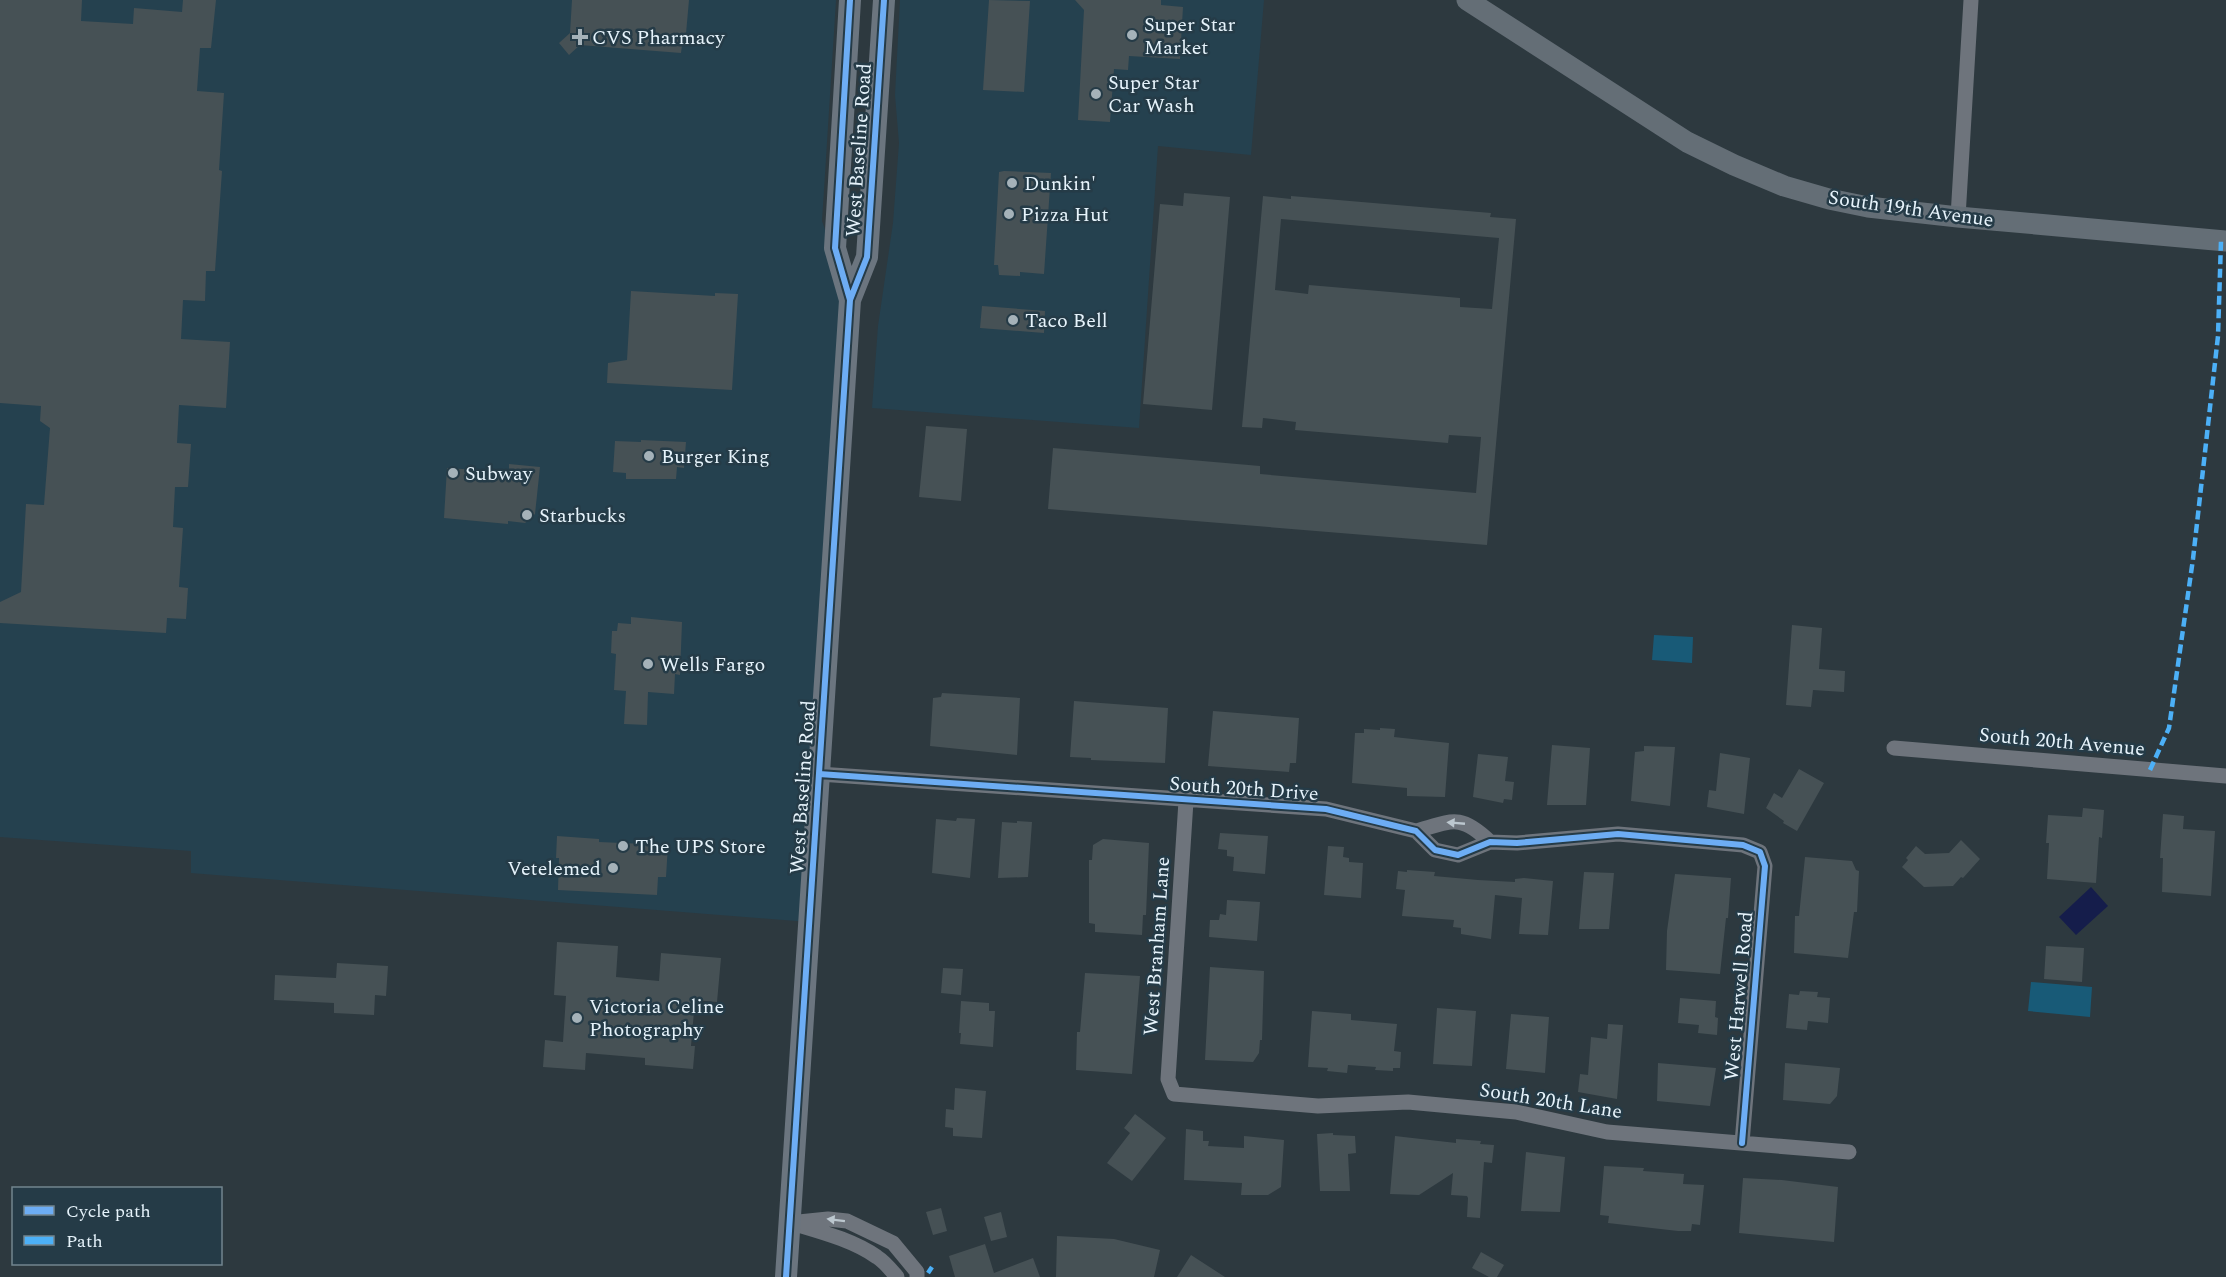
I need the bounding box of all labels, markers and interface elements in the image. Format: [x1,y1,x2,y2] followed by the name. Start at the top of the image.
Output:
[1144,10,1236,63] place label: Super Star Market
[592,23,726,53] place label: CVS Pharmacy
[1125,28,1139,42] marker: Super Star Market
[573,30,587,44] marker: CVS Pharmacy
[838,62,880,238] street label: West Baseline Road
[1108,68,1200,121] place label: Super Star Car Wash
[1089,87,1103,101] marker: Super Star Car Wash
[1024,169,1096,199] place label: Dunkin'
[1005,176,1019,190] marker: Dunkin'
[1826,183,1995,235] street label: South 19th Avenue
[1021,200,1109,230] place label: Pizza Hut
[1002,207,1016,221] marker: Pizza Hut
[1025,306,1108,336] place label: Taco Bell
[1006,313,1020,327] marker: Taco Bell
[661,442,770,472] place label: Burger King
[642,449,656,463] marker: Burger King
[465,459,534,489] place label: Subway
[446,466,460,480] marker: Subway
[539,501,626,531] place label: Starbucks
[520,508,534,522] marker: Starbucks
[660,650,765,680] place label: Wells Fargo
[641,657,655,671] marker: Wells Fargo
[782,699,824,875] street label: West Baseline Road
[1978,720,2146,764] street label: South 20th Avenue
[1168,769,1320,809] street label: South 20th Drive
[1446,818,1465,828] one-way arrow
[635,832,766,862] place label: The UPS Store
[616,839,630,853] marker: The UPS Store
[507,854,601,884] place label: Vetelemed
[1136,856,1178,1037] street label: West Branham Lane
[606,861,620,875] marker: Vetelemed
[1717,910,1761,1082] street label: West Harwell Road
[589,992,724,1045] place label: Victoria Celine Photography
[570,1011,584,1025] marker: Victoria Celine Photography
[1477,1075,1624,1127] street label: South 20th Lane
[12,1187,222,1265] legend
[66,1198,151,1225] text: Cycle path
[826,1215,845,1225] one-way arrow
[66,1228,103,1255] text: Path

